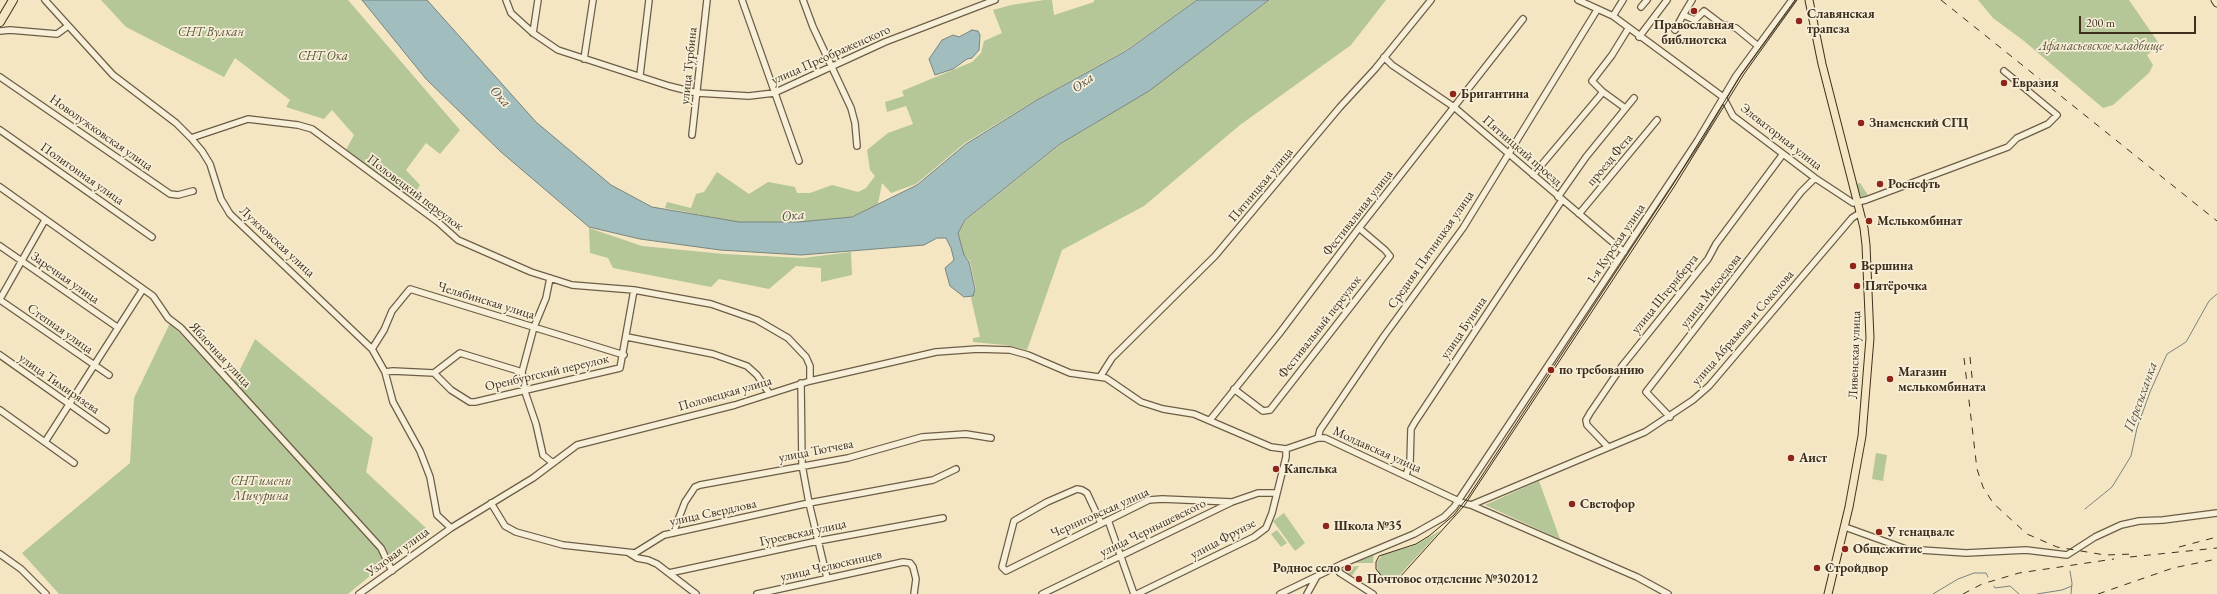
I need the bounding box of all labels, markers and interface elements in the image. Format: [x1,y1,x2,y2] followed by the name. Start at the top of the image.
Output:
[1689,6,1699,16] marker: Православная библиотека
[1807,6,1875,37] place label: Славянская трапеза
[2081,8,2198,34] scale bar
[2086,15,2115,31] text: 200 m
[1794,16,1804,26] marker: Славянская трапеза
[1654,17,1734,48] place label: Православная библиотека
[769,22,893,88] street label: улица Преображенского
[178,24,244,40] park label: СНТ Вулкан
[677,27,701,105] street label: улица Турбина
[2038,38,2164,54] park label: Афанасьевское кладбище
[298,48,348,64] park label: СНТ Ока
[1069,69,1097,97] water label: Ока
[2012,75,2059,91] place label: Евразия
[1999,78,2009,88] marker: Евразия
[486,83,514,111] water label: Ока
[1461,86,1529,102] place label: Бригантина
[1448,89,1458,99] marker: Бригантина
[46,91,156,175] street label: Новолужковская улица
[1737,100,1825,174] street label: Элеваторная улица
[1479,112,1565,190] street label: Пятницкий проезд
[1869,115,1968,131] place label: Знаменский СГЦ
[1856,118,1866,128] marker: Знаменский СГЦ
[1584,131,1636,189] street label: проезд Фета
[37,139,127,209] street label: Полигонная улица
[1225,145,1297,225] street label: Пятницкая улица
[364,152,466,234] street label: Половецкий переулок
[1320,167,1396,259] street label: Фестивальная улица
[1888,176,1940,192] place label: Роснефть
[1875,179,1885,189] marker: Роснефть
[1384,188,1478,312] street label: Средняя Пятницкая улица
[1583,201,1649,287] street label: 1-я Курская улица
[236,203,318,281] street label: Лужковская улица
[780,206,806,226] water label: Ока
[1877,213,1962,229] place label: Мелькомбинат
[1864,216,1874,226] marker: Мелькомбинат
[28,249,102,307] street label: Заречная улица
[1628,251,1702,337] street label: улица Штернберга
[1677,251,1745,331] street label: улица Мясоедова
[1861,258,1913,274] place label: Вершина
[1848,261,1858,271] marker: Вершина
[1689,267,1797,389] street label: улица Абрамова и Соколова
[1275,272,1365,382] street label: Фестивальный переулок
[1865,278,1927,294] place label: Пятёрочка
[436,279,536,323] street label: Челябинская улица
[1852,281,1862,291] marker: Пятёрочка
[1437,294,1491,362] street label: улица Бунина
[24,301,96,357] street label: Степная улица
[1846,310,1864,400] street label: Ливенская улица
[186,319,254,391] street label: Яблочная улица
[15,350,103,418] street label: улица Тимирязева
[484,351,610,395] street label: Оренбургский переулок
[2121,360,2161,434] water label: Пересыханка
[1559,362,1644,378] place label: по требованию
[1898,364,1986,395] place label: Магазин мелькомбината
[1546,365,1556,375] marker: по требованию
[676,373,774,415] street label: Половецкая улица
[1885,374,1895,384] marker: Магазин мелькомбината
[1330,423,1424,477] street label: Молдавская улица
[777,436,855,466] street label: улица Тютчева
[1799,450,1827,466] place label: Аист
[1786,453,1796,463] marker: Аист
[1284,461,1337,477] place label: Капелька
[1271,464,1281,474] marker: Капелька
[230,473,292,504] park label: СНТ имени Мичурина
[1048,484,1152,542] street label: Черниговская улица
[1097,495,1209,561] street label: улица Чернышевского
[668,496,758,530] street label: улица Свердлова
[1580,496,1635,512] place label: Светофор
[1567,499,1577,509] marker: Светофор
[1188,515,1258,563] street label: улица Фрунзе
[758,516,848,550] street label: Гуреевская улица
[1334,518,1402,534] place label: Школа №35
[1321,521,1331,531] marker: Школа №35
[364,524,432,580] street label: Узловая улица
[1887,524,1955,540] place label: У генацвале
[1874,527,1884,537] marker: У генацвале
[1853,541,1922,557] place label: Общежитие
[1840,544,1850,554] marker: Общежитие
[779,547,883,585] street label: улица Челюскинцев
[1273,560,1340,576] place label: Родное село
[1825,560,1888,576] place label: Стройдвор
[1343,563,1353,573] marker: Родное село
[1812,563,1822,573] marker: Стройдвор
[1367,571,1538,587] place label: Почтовое отделение №302012
[1354,574,1364,584] marker: Почтовое отделение №302012

